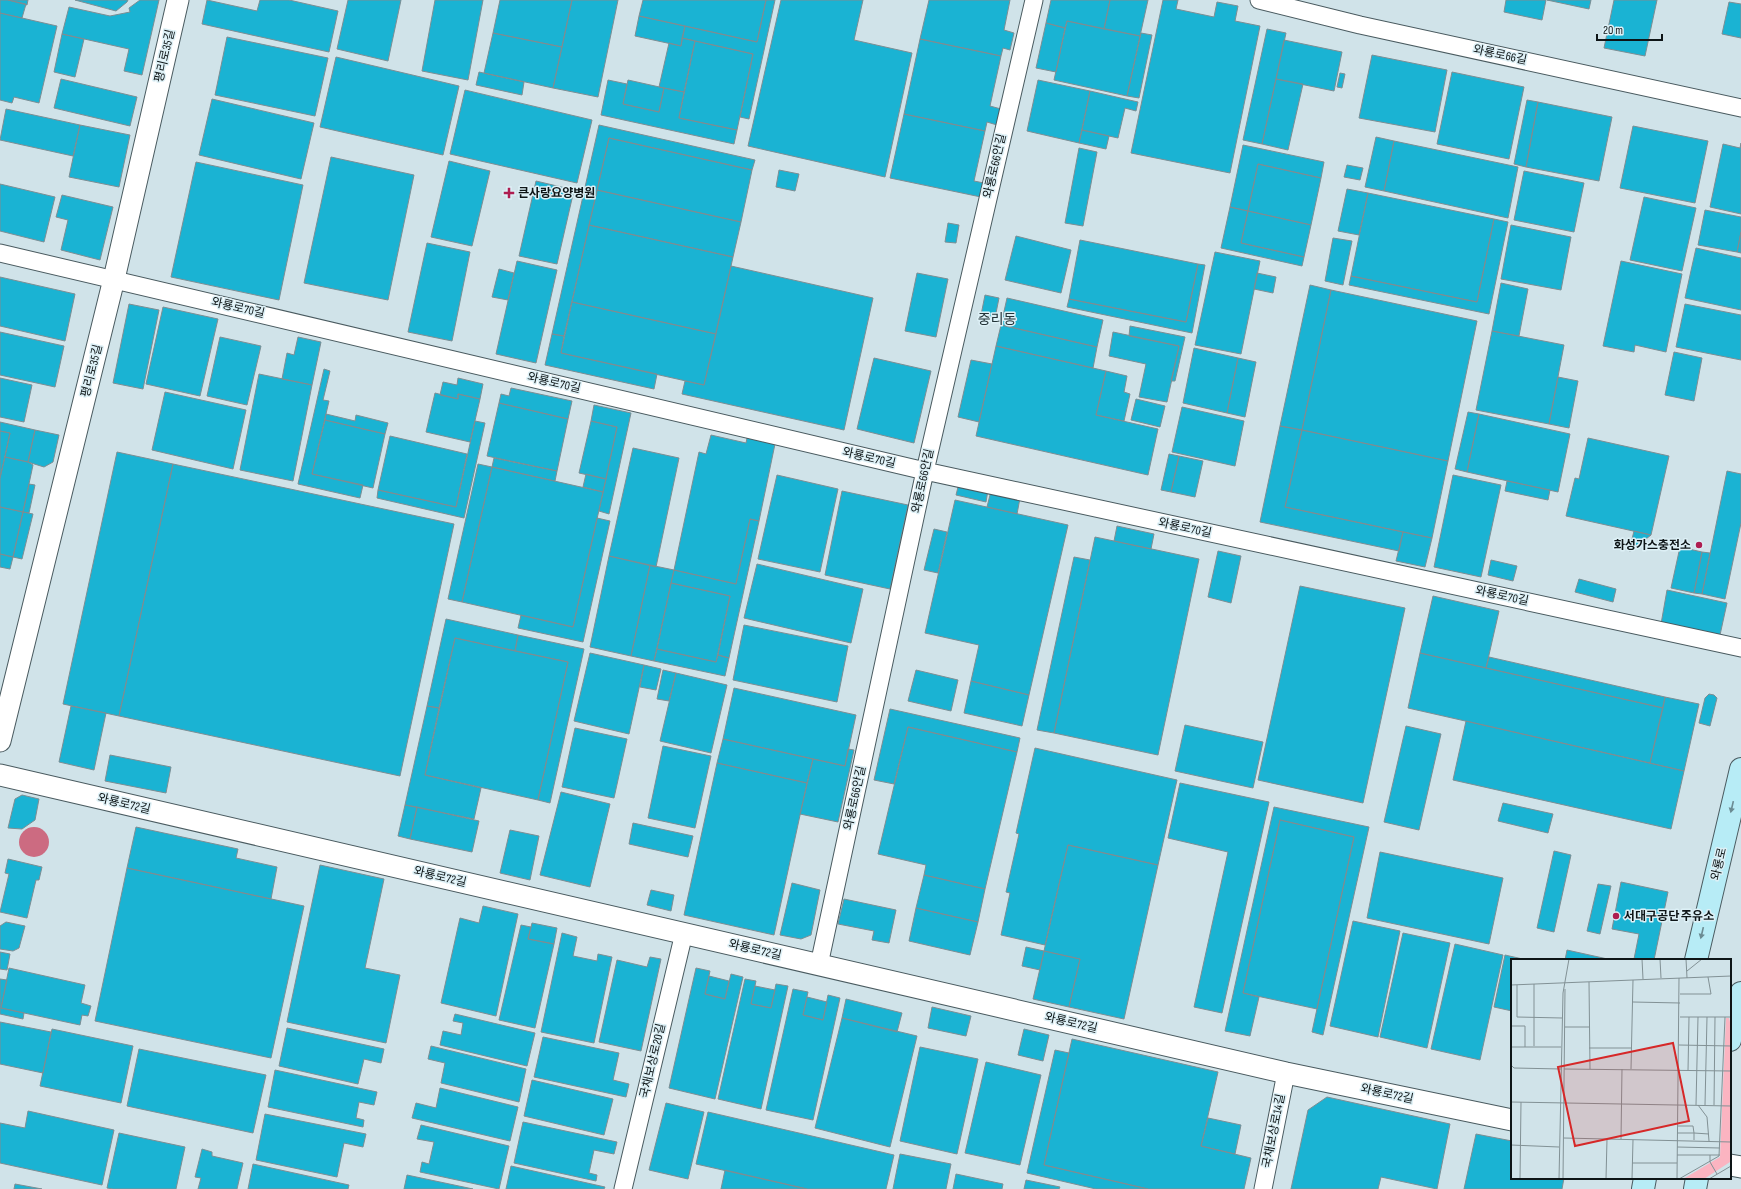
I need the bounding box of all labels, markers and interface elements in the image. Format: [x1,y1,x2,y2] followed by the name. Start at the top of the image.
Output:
[1597,16,1662,42] scale bar
[1603,23,1623,38] text: 20 m
[152,28,178,84] street label: 평리로35길
[1472,42,1528,68] street label: 와룡로66길
[980,132,1010,200] street label: 와룡로66안길
[518,186,595,201] place label: 큰사랑요양병원
[503,187,515,199] marker: 큰사랑요양병원
[210,295,266,321] street label: 와룡로70길
[978,311,1016,328] district label: 중리동
[78,343,106,399] street label: 평리로35길
[526,370,582,396] street label: 와룡로70길
[841,445,897,471] street label: 와룡로70길
[909,447,937,515] street label: 와룡로66안길
[1157,515,1213,541] street label: 와룡로70길
[1614,538,1691,553] place label: 화성가스충전소
[1694,540,1704,550] marker: 화성가스충전소
[1474,583,1530,609] street label: 와룡로70길
[841,764,869,832] street label: 와룡로66안길
[96,791,152,817] street label: 와룡로72길
[1729,801,1735,813] one-way arrow
[1708,846,1730,882] street label: 와룡로
[412,864,468,890] street label: 와룡로72길
[1624,909,1714,924] place label: 서대구공단 주유소
[1611,911,1621,921] marker: 서대구공단 주유소
[1699,927,1705,939] one-way arrow
[727,937,783,963] street label: 와룡로72길
[1511,959,1731,1179] inset map
[1043,1010,1099,1036] street label: 와룡로72길
[637,1022,669,1100] street label: 국채보상로20길
[1359,1081,1415,1107] street label: 와룡로72길
[1259,1093,1289,1169] street label: 국채보상로14길

